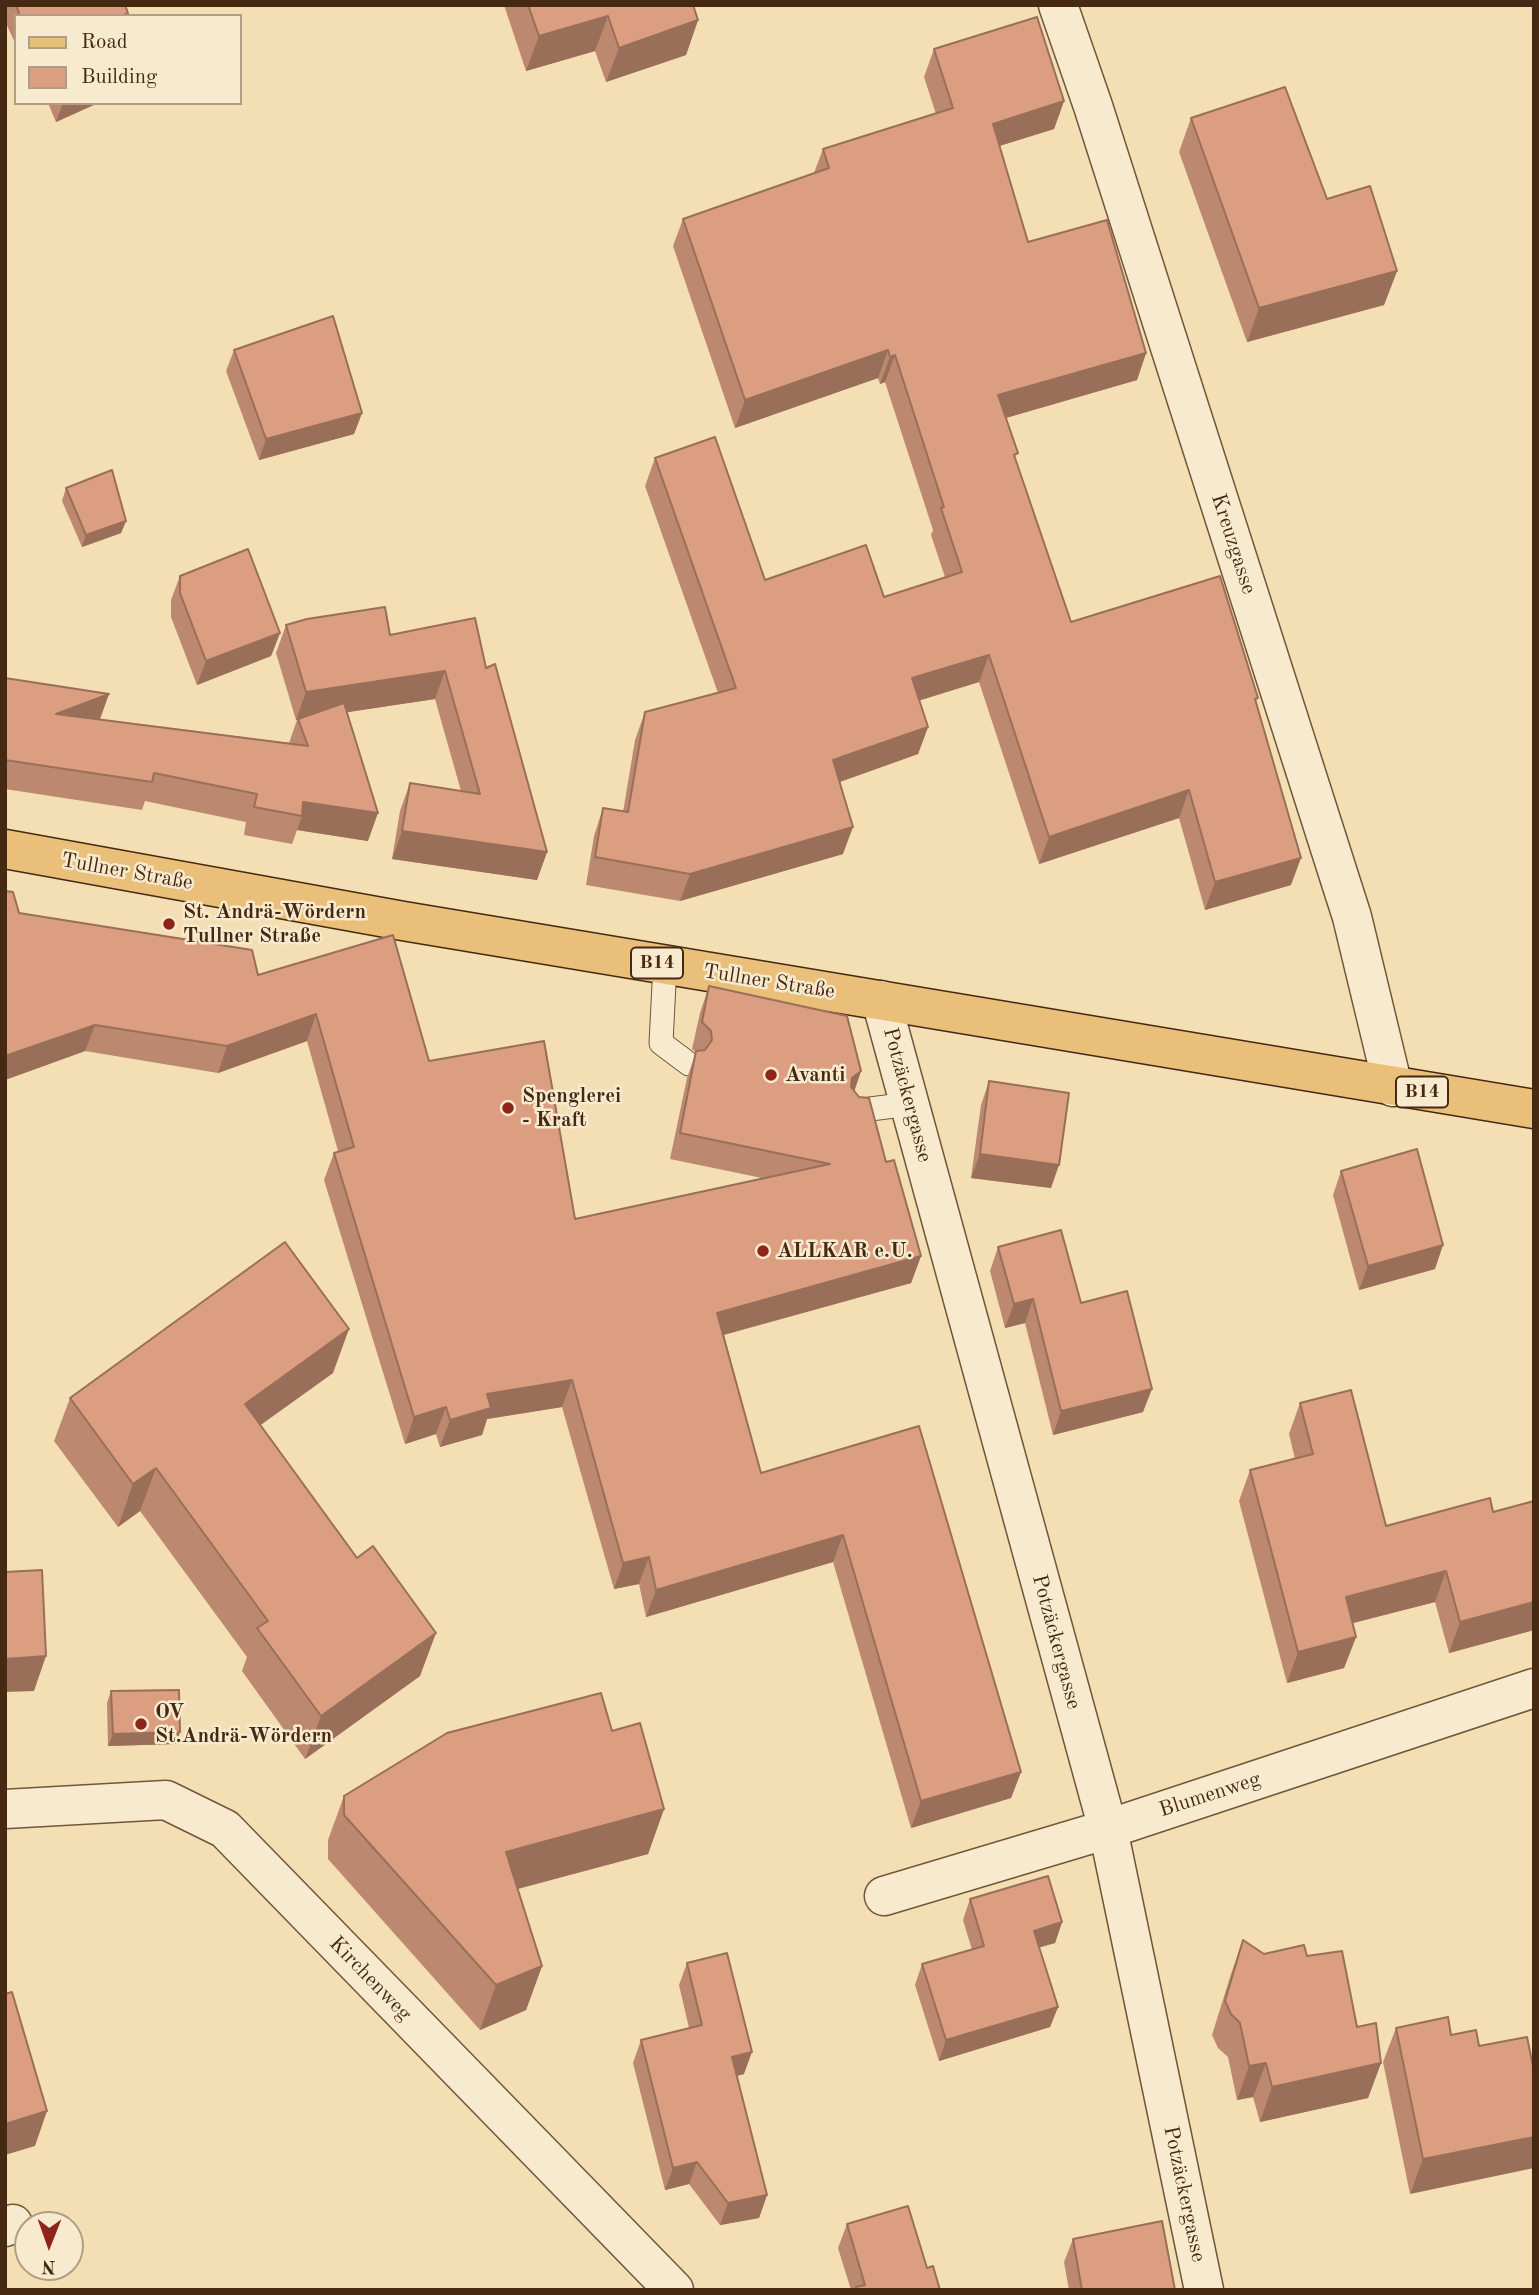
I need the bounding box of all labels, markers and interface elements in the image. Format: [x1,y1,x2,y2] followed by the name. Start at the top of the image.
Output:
[14,14,242,105] legend
[81,32,128,53] text: Road
[81,67,157,88] text: Building
[1205,491,1261,597] street label: Kreuzgasse
[59,848,195,896] street label: Tullner Straße
[183,899,366,949] place label: St. Andrä-Wördern Tullner Straße
[161,916,177,932] marker: St. Andrä-Wördern Tullner Straße
[631,948,683,979] road number: B14
[701,959,837,1005] street label: Tullner Straße
[877,1025,937,1165] street label: Potzäckergasse
[785,1062,846,1088] place label: Avanti
[763,1067,779,1083] marker: Avanti
[1396,1076,1448,1108] road number: B14
[522,1083,621,1133] place label: Spenglerei - Kraft
[500,1100,516,1116] marker: Spenglerei - Kraft
[777,1238,913,1264] place label: ALLKAR e.U.
[755,1243,771,1259] marker: ALLKAR e.U.
[1026,1572,1086,1712] street label: Potzäckergasse
[155,1699,332,1749] place label: OV St.Andrä-Wördern
[133,1716,149,1732] marker: OV St.Andrä-Wördern
[1156,1767,1264,1823] street label: Blumenweg
[323,1931,417,2027] street label: Kirchenweg
[1157,2124,1211,2264] street label: Potzäckergasse
[14,2211,84,2281] north arrow
[41,2256,56,2275] text: N

